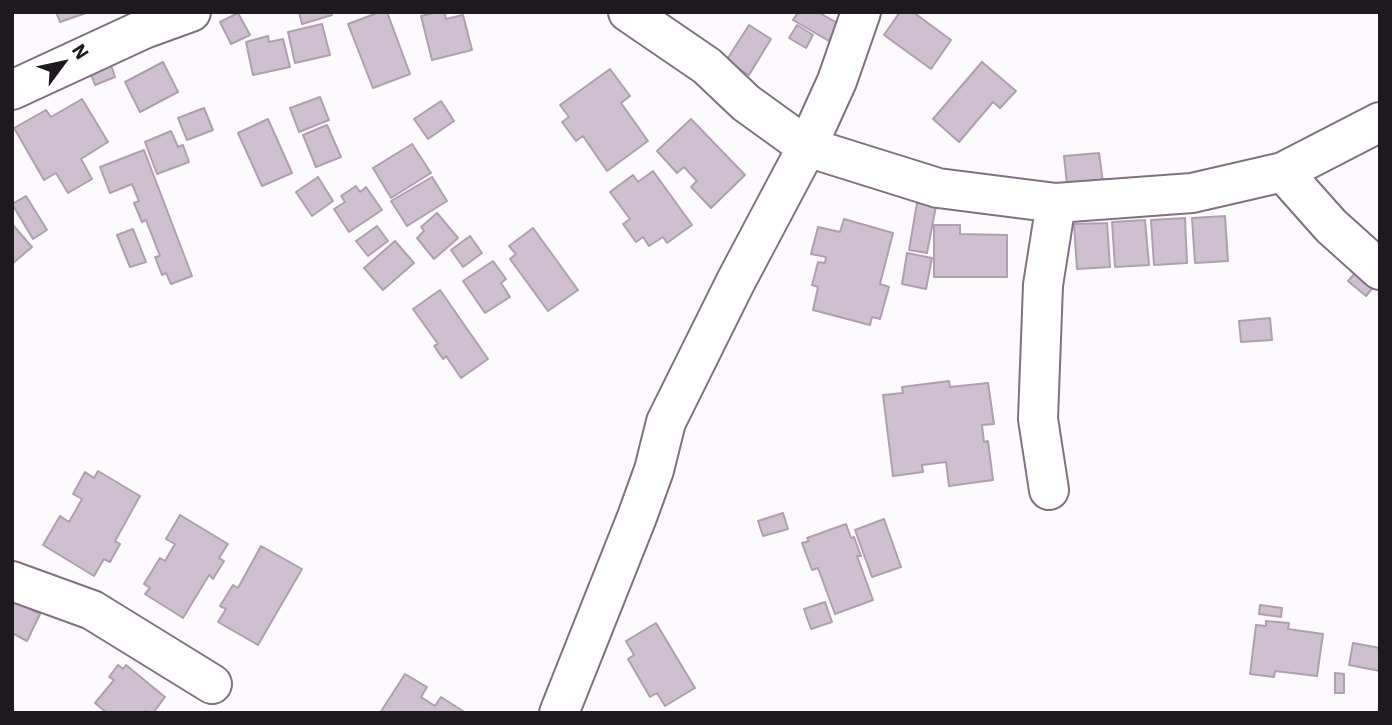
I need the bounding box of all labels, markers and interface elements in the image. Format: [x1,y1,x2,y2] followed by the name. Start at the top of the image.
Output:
[28,28,98,98] north arrow
[67,39,94,64] text: N

